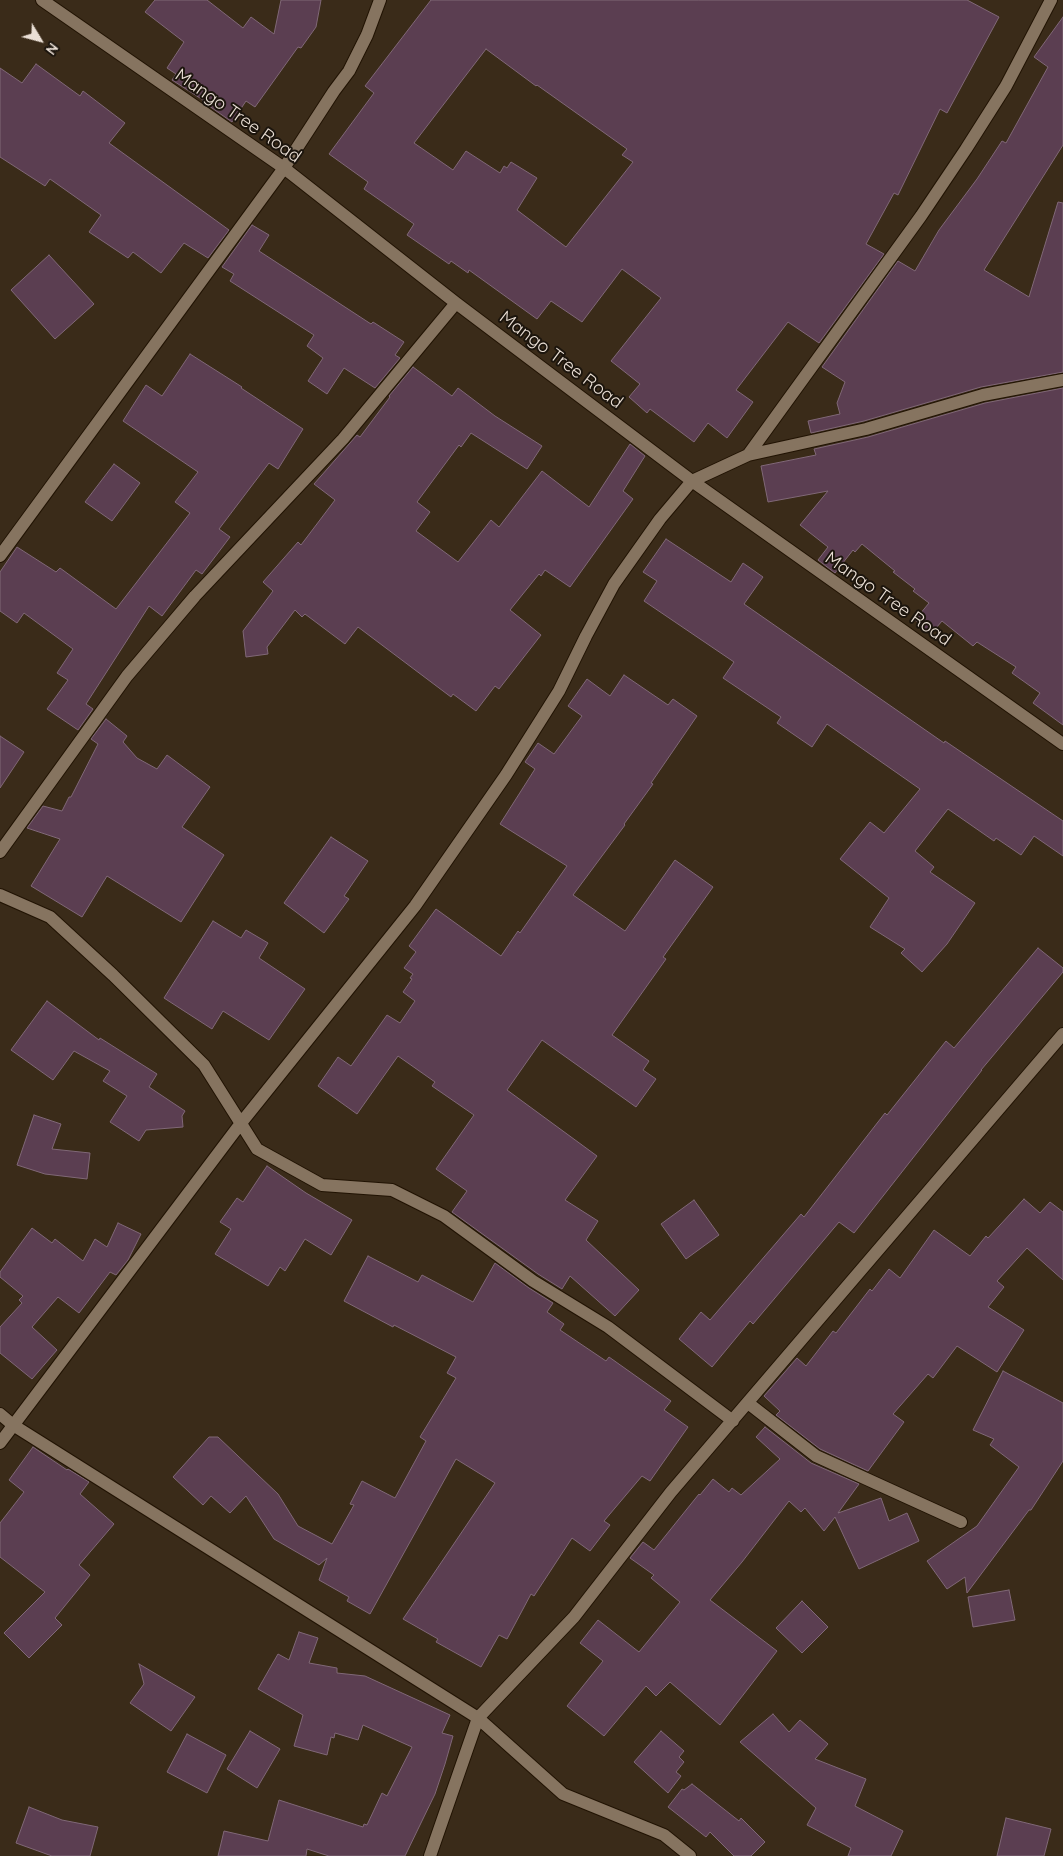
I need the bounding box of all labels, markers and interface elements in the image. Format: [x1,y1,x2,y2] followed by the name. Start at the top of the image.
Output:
[15,15,65,65] north arrow
[42,39,62,59] text: N
[171,64,305,168] street label: Mango Tree Road
[495,307,627,413] street label: Mango Tree Road
[821,547,955,651] street label: Mango Tree Road

